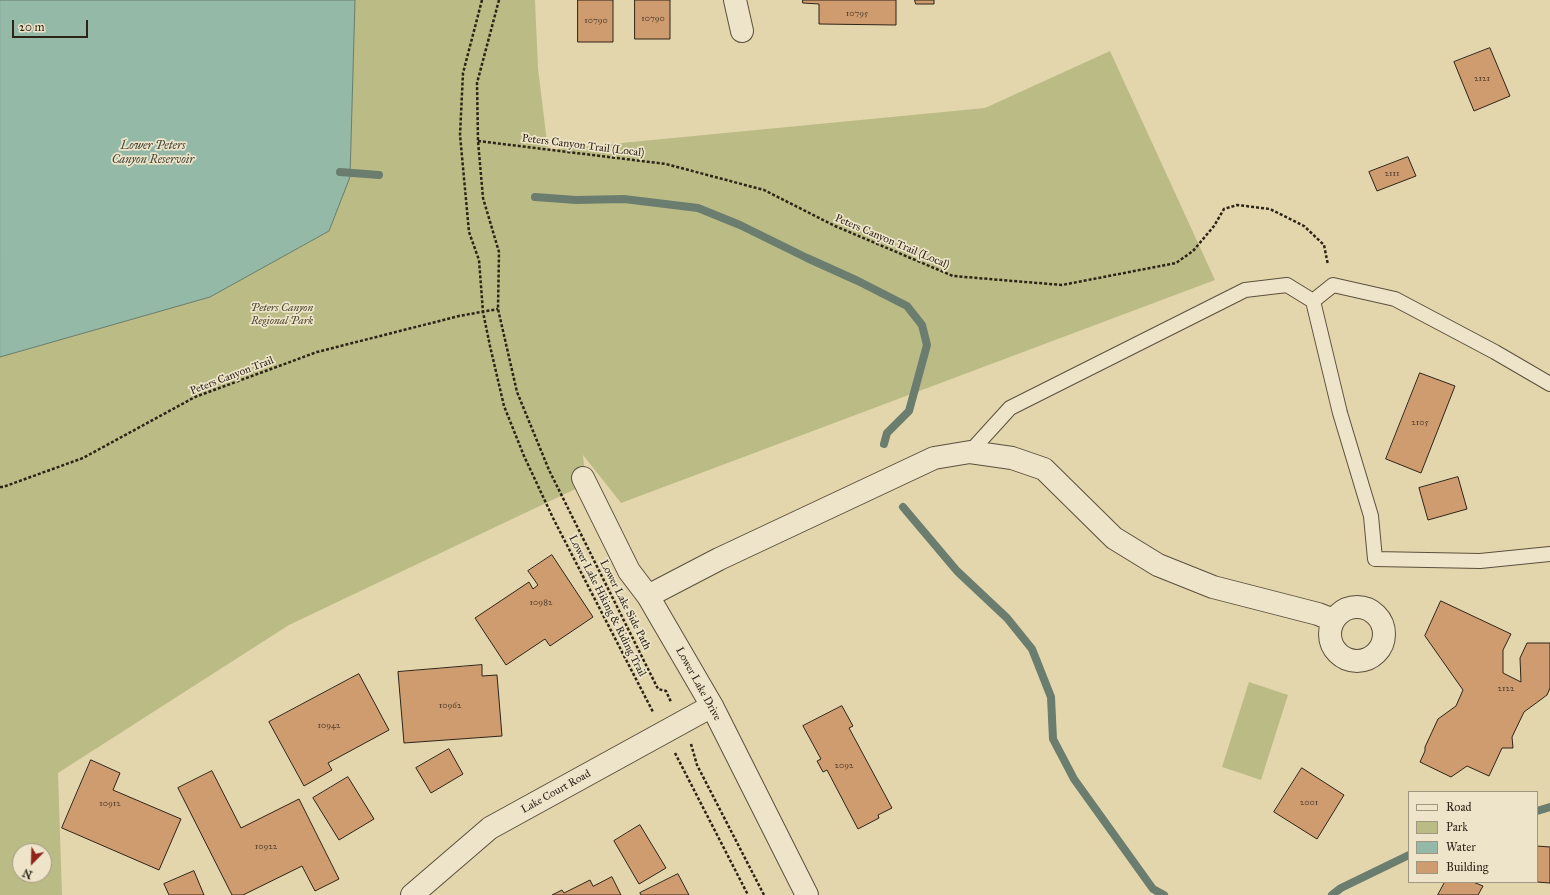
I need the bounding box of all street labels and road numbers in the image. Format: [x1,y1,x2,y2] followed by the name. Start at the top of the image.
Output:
[521,132,645,160] street label: Peters Canyon Trail (Local)
[833,212,951,272] street label: Peters Canyon Trail (Local)
[188,354,276,398] street label: Peters Canyon Trail
[565,533,649,679] street label: Lower Lake Hiking & Riding Trail
[597,558,653,652] street label: Lower Lake Side Path
[672,645,724,723] street label: Lower Lake Drive
[519,767,593,817] street label: Lake Court Road

